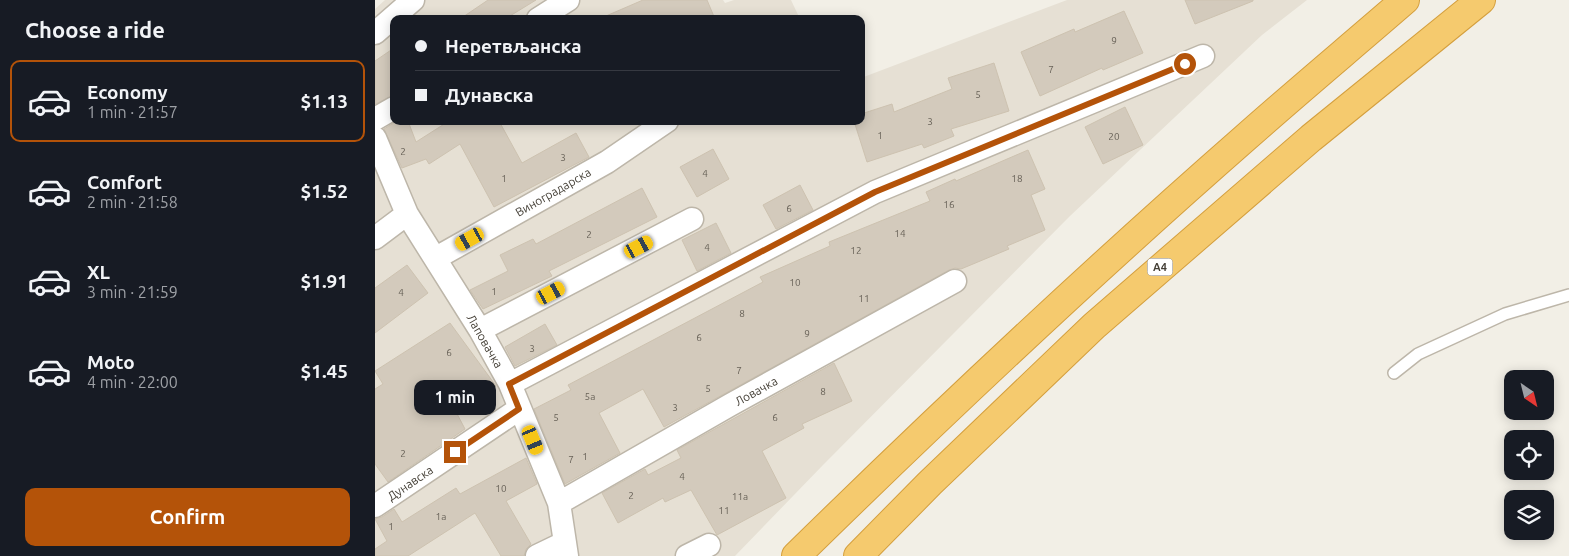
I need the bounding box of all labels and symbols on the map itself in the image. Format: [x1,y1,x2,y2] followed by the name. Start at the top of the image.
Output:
[1111,35,1117,46] house number: 9
[1174,53,1196,75] route start
[1048,64,1054,75] house number: 7
[975,89,981,100] house number: 5
[927,116,933,127] house number: 3
[877,130,883,141] house number: 1
[1108,131,1120,142] house number: 20
[400,146,406,157] house number: 2
[560,152,566,163] house number: 3
[513,165,593,219] street label: Виноградарска
[702,168,708,179] house number: 4
[501,173,507,184] house number: 1
[1011,173,1023,184] house number: 18
[943,199,955,210] house number: 16
[786,203,792,214] house number: 6
[453,225,486,253] car
[894,228,906,239] house number: 14
[586,229,592,240] house number: 2
[622,233,655,261] car
[704,242,710,253] house number: 4
[850,245,862,256] house number: 12
[1147,258,1173,276] road number: A4
[789,277,801,288] house number: 10
[534,279,567,307] car
[491,286,497,297] house number: 1
[398,287,404,298] house number: 4
[858,293,870,304] house number: 11
[739,308,745,319] house number: 8
[464,312,506,370] street label: Лаповачка
[804,328,810,339] house number: 9
[696,332,702,343] house number: 6
[529,343,535,354] house number: 3
[446,347,452,358] house number: 6
[736,365,742,376] house number: 7
[1504,370,1554,420] north arrow
[732,374,780,408] street label: Ловачка
[414,380,496,414] callout: 1 min
[705,383,711,394] house number: 5
[820,386,826,397] house number: 8
[585,391,595,402] house number: 5a
[672,402,678,413] house number: 3
[553,412,559,423] house number: 5
[772,412,778,423] house number: 6
[520,423,545,457] car
[444,441,466,463] route end
[400,448,406,459] house number: 2
[582,451,588,462] house number: 1
[568,454,574,465] house number: 7
[385,463,435,503] street label: Дунавска
[679,471,685,482] house number: 4
[495,483,507,494] house number: 10
[628,490,634,501] house number: 2
[732,491,748,502] house number: 11a
[718,505,730,516] house number: 11
[436,511,446,522] house number: 1a
[388,521,394,532] house number: 1

